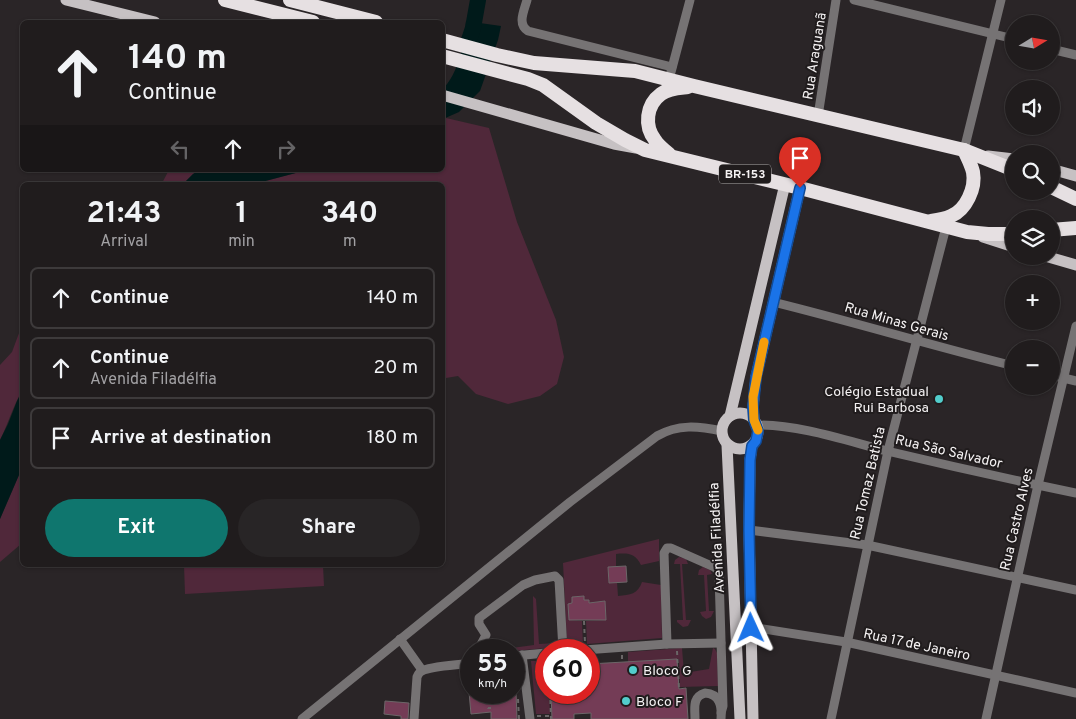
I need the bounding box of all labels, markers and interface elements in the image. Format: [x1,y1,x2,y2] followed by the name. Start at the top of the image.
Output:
[800,11,831,101] street label: Rua Araguanã
[1005,15,1060,70] north arrow
[1005,15,1060,395] map controls
[128,37,227,81] text: 140 m
[45,40,110,105] icon: ahead
[128,80,217,107] text: Continue
[1005,80,1060,135] button: sound
[166,135,194,163] icon: left
[219,135,247,163] icon: ahead
[272,135,300,163] icon: right
[779,137,821,188] pin
[786,144,814,172] icon: arrive
[1005,145,1060,200] button: search
[719,164,771,183] road number: BR-153
[87,196,162,233] text: 21:43
[235,196,247,233] text: 1
[321,196,378,233] text: 340
[1005,210,1060,265] button: layers
[100,232,148,252] text: Arrival
[228,232,255,252] text: min
[343,232,357,252] text: m
[1005,275,1060,330] button: +
[47,284,75,312] icon: ahead
[90,286,169,310] text: Continue
[367,286,418,310] text: 140 m
[842,299,951,345] street label: Rua Minas Gerais
[1005,340,1060,395] button: −
[90,346,169,370] text: Continue
[47,354,75,382] icon: ahead
[374,356,418,380] text: 20 m
[90,370,217,390] text: Avenida Filadélfia
[824,384,929,417] place label: Colégio Estadual Rui Barbosa
[933,393,945,405] marker: Colégio Estadual Rui Barbosa
[47,424,75,452] icon: arrive
[847,425,890,541] street label: Rua Tomaz Batista
[90,426,271,450] text: Arrive at destination
[367,426,418,450] text: 180 m
[893,432,1004,473] street label: Rua São Salvador
[997,466,1038,572] street label: Rua Castro Alves
[706,482,729,594] street label: Avenida Filadélfia
[45,499,228,557] button: Exit
[238,499,420,557] button: Share
[724,601,776,653] position arrow
[862,626,972,665] street label: Rua 17 de Janeiro
[535,639,600,704] speed limit sign: 60
[477,649,508,681] text: 55
[643,663,692,680] place label: Bloco G
[627,664,639,676] marker: Bloco G
[478,676,507,692] text: km/h
[636,694,683,711] place label: Bloco F
[620,695,632,707] marker: Bloco F

